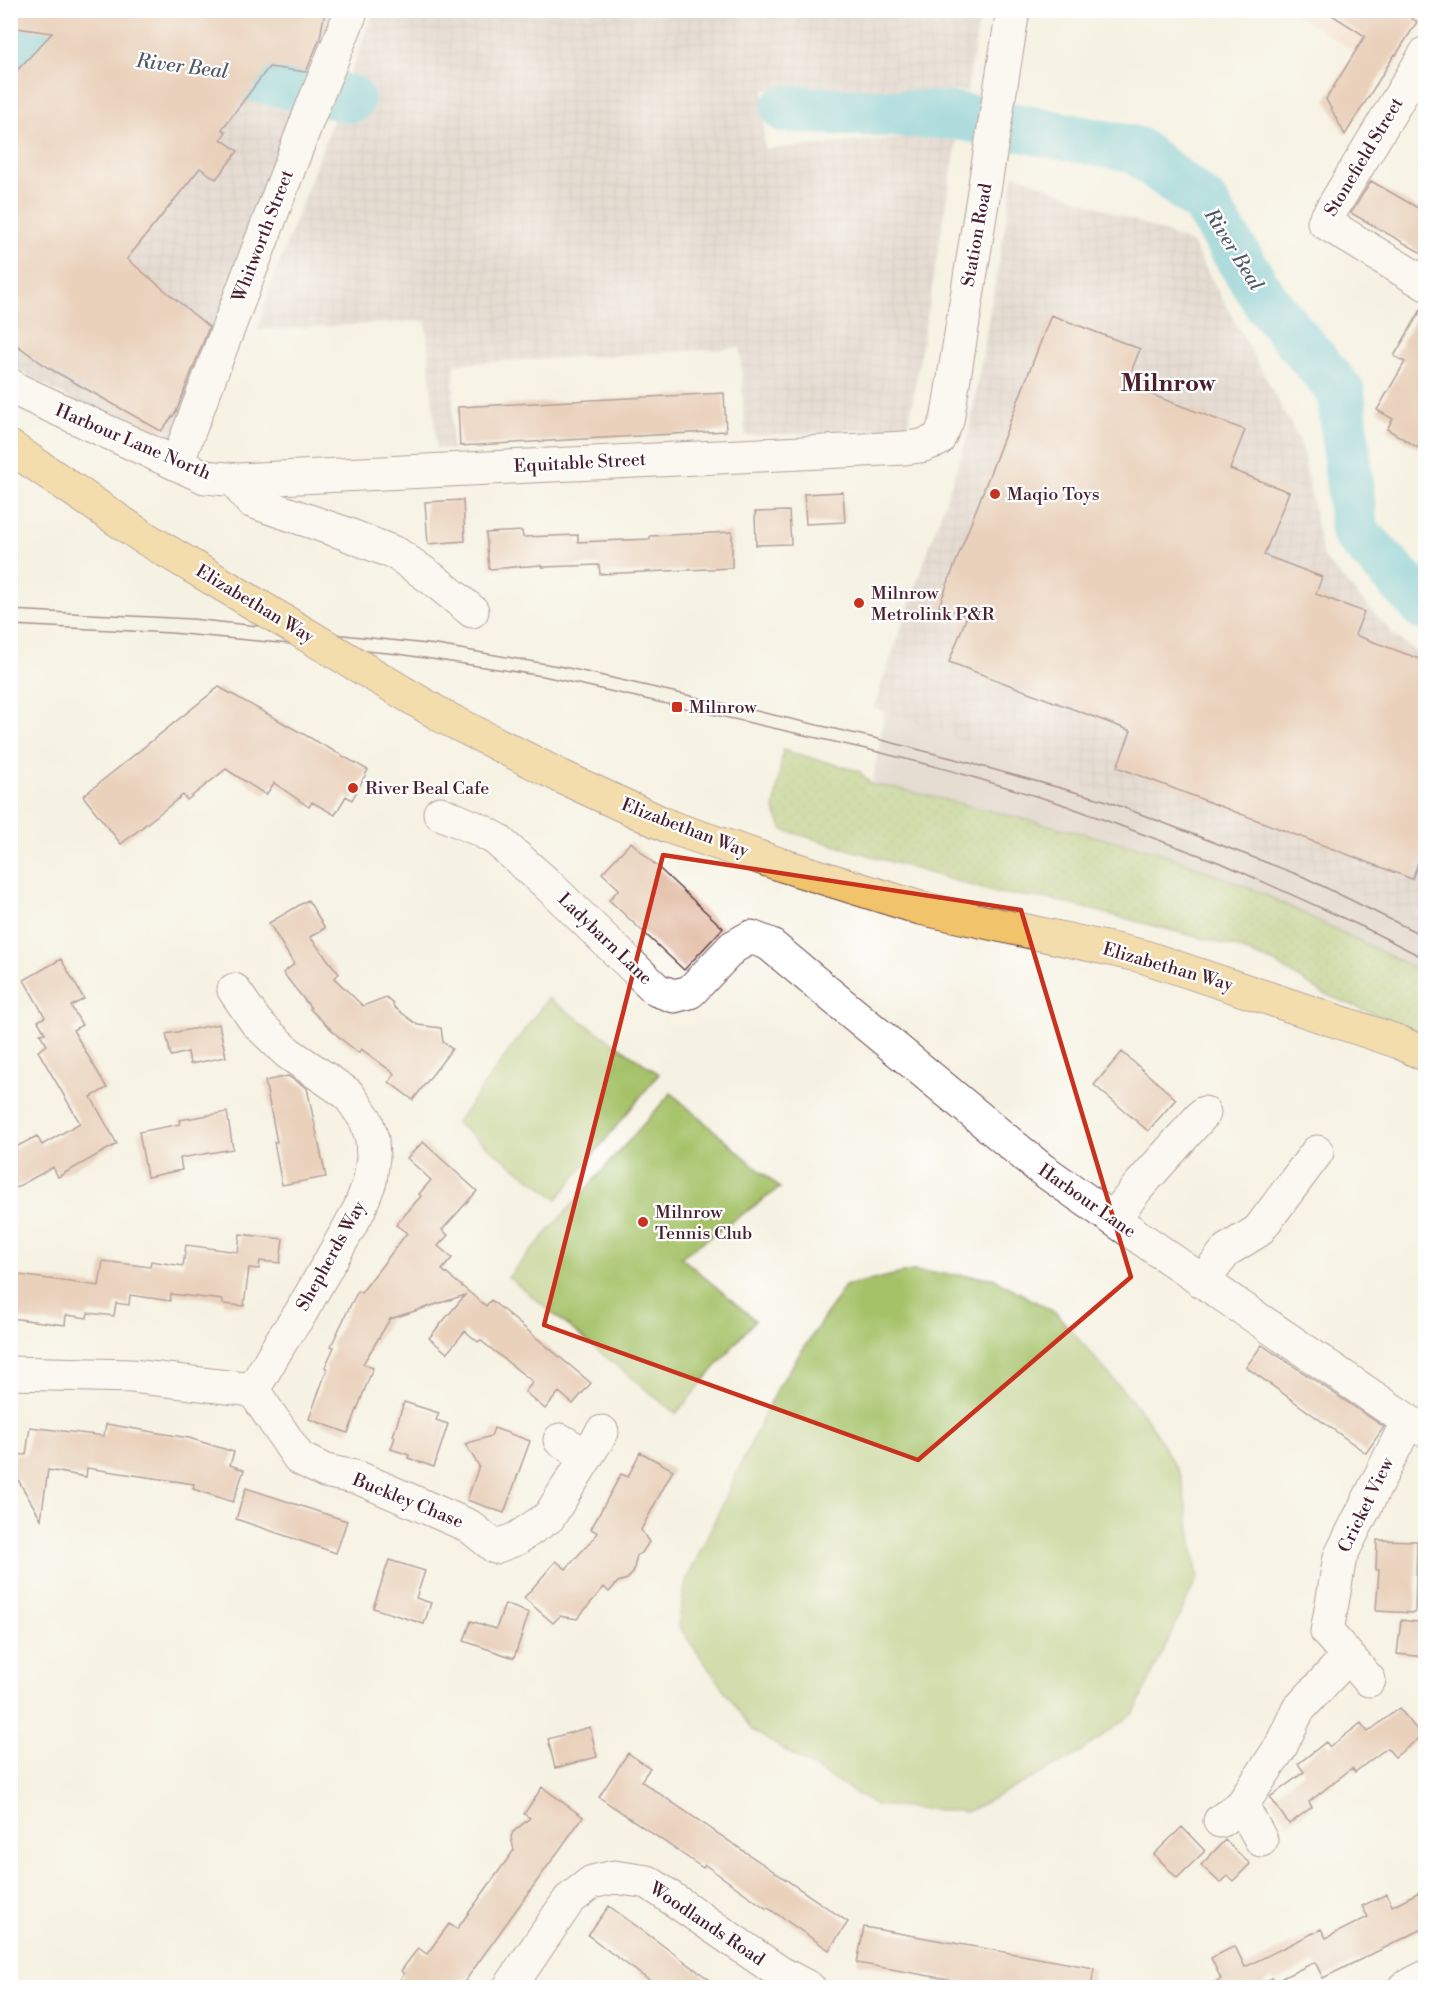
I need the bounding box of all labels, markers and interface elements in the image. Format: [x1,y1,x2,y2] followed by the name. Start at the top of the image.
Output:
[134,49,230,85] water label: River Beal
[1319,93,1409,221] street label: Stonefield Street
[227,166,299,306] street label: Whitworth Street
[957,181,998,289] street label: Station Road
[1197,203,1268,296] water label: River Beal
[1121,369,1217,399] district label: Milnrow
[52,399,214,485] street label: Harbour Lane North
[513,448,647,478] street label: Equitable Street
[1007,483,1100,506] place label: Maqio Toys
[988,487,1002,501] marker: Maqio Toys
[191,559,319,649] street label: Elizabethan Way
[871,582,995,626] place label: Milnrow Metrolink P&R
[852,596,866,610] marker: Milnrow Metrolink P&R
[689,696,757,719] place label: Milnrow
[670,700,684,714] marker: Milnrow
[365,777,489,800] place label: River Beal Cafe
[346,781,360,795] marker: River Beal Cafe
[618,793,752,863] street label: Elizabethan Way
[553,888,657,990] street label: Ladybarn Lane
[1100,937,1236,997] street label: Elizabethan Way
[1034,1159,1140,1243] street label: Harbour Lane
[291,1197,371,1315] street label: Shepherds Way
[655,1201,752,1245] place label: Milnrow Tennis Club
[636,1215,650,1229] marker: Milnrow Tennis Club
[1333,1453,1399,1556] street label: Cricket View
[348,1468,467,1534] street label: Buckley Chase
[644,1876,770,1972] street label: Woodlands Road

